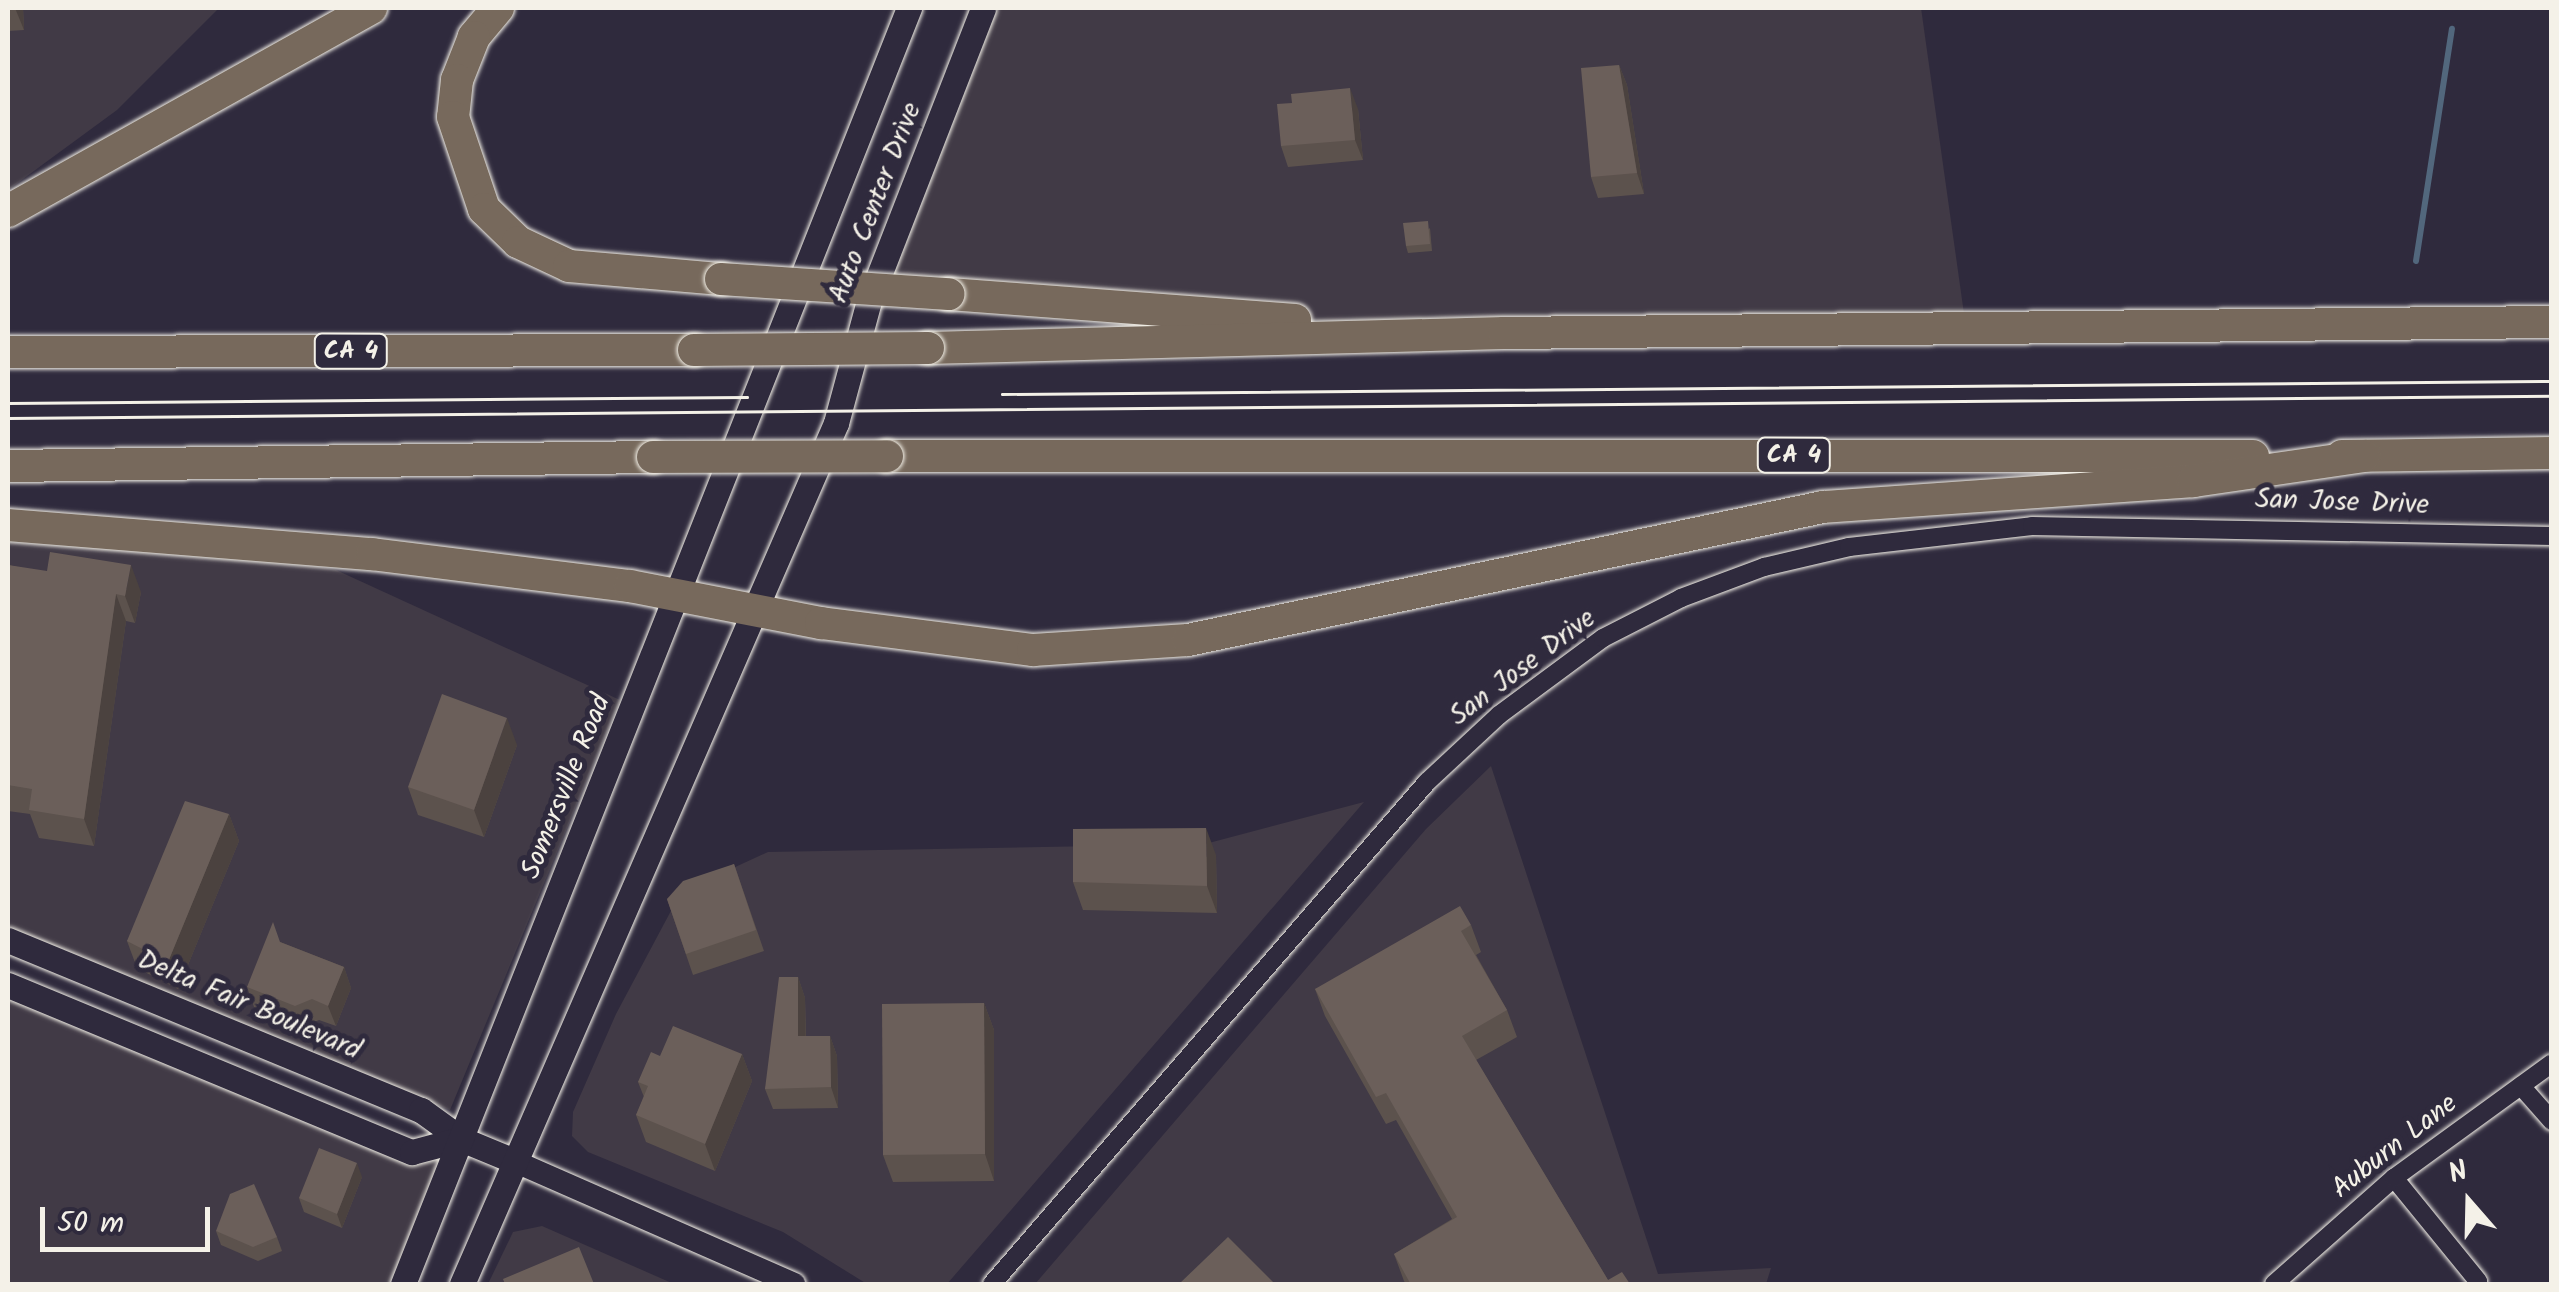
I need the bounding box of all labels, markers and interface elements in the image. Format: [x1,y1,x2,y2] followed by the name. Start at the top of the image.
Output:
[822,98,930,308] street label: Auto Center Drive
[314,331,388,371] road number: CA 4
[1756,435,1832,475] road number: CA 4
[2254,483,2430,523] street label: San Jose Drive
[1443,602,1603,734] street label: San Jose Drive
[515,690,619,884] street label: Somersville Road
[132,944,366,1068] street label: Delta Fair Boulevard
[2326,1088,2464,1206] street label: Auburn Lane
[2443,1149,2475,1198] text: N
[2419,1152,2519,1252] north arrow
[45,1187,215,1249] scale bar
[57,1200,124,1248] text: 50 m

